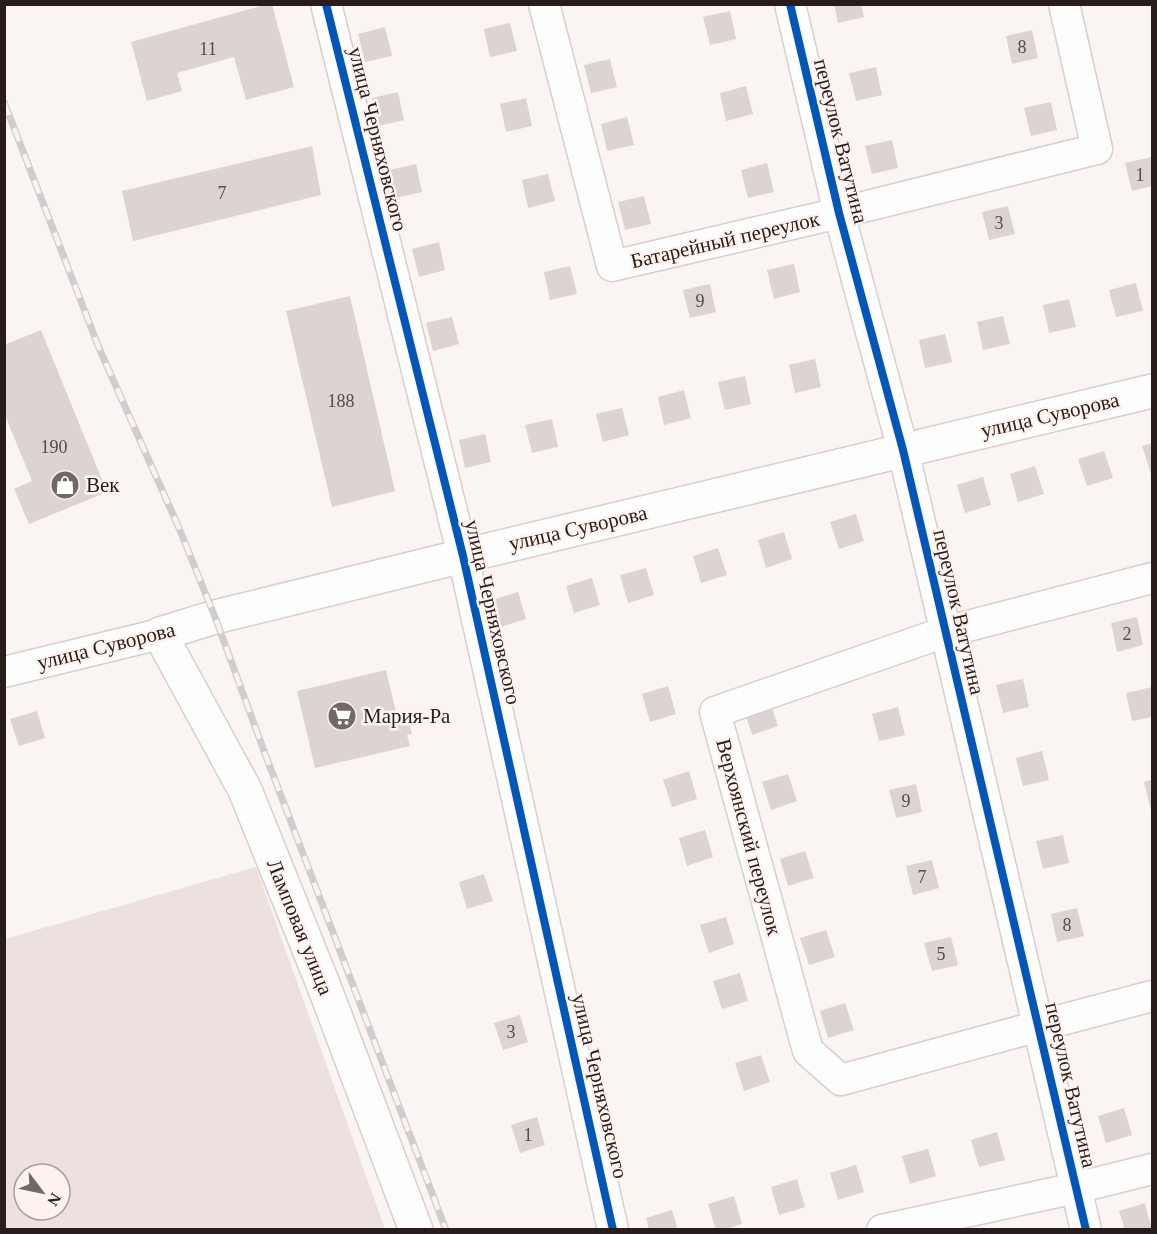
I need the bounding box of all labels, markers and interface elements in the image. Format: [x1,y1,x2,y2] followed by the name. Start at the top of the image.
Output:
[1018,37,1027,57] house number: 8
[199,39,217,59] house number: 11
[343,44,413,234] street label: улица Черняховского
[809,56,873,227] street label: переулок Ватутина
[1136,165,1145,185] house number: 1
[218,183,227,203] house number: 7
[628,206,823,273] street label: Батарейный переулок
[995,213,1004,233] house number: 3
[696,291,705,311] house number: 9
[978,387,1122,443] street label: улица Суворова
[328,391,355,411] house number: 188
[41,437,68,457] house number: 190
[49,469,81,501] shop icon: Век
[86,473,120,497] place label: Век
[506,500,650,556] street label: улица Суворова
[460,517,526,707] street label: улица Черняховского
[928,527,990,698] street label: переулок Ватутина
[35,617,178,675] street label: улица Суворова
[1123,624,1132,644] house number: 2
[326,700,358,732] supermarket icon: Мария-Ра
[363,704,451,728] place label: Мария-Ра
[711,736,787,939] street label: Верхоянский переулок
[902,791,911,811] house number: 9
[262,856,338,999] street label: Ламповая улица
[918,867,927,887] house number: 7
[1063,915,1072,935] house number: 8
[937,944,946,964] house number: 5
[567,991,633,1181] street label: улица Черняховского
[1040,1000,1102,1171] street label: переулок Ватутина
[507,1022,516,1042] house number: 3
[524,1125,533,1145] house number: 1
[12,1162,72,1222] north arrow
[44,1190,65,1209] text: N

